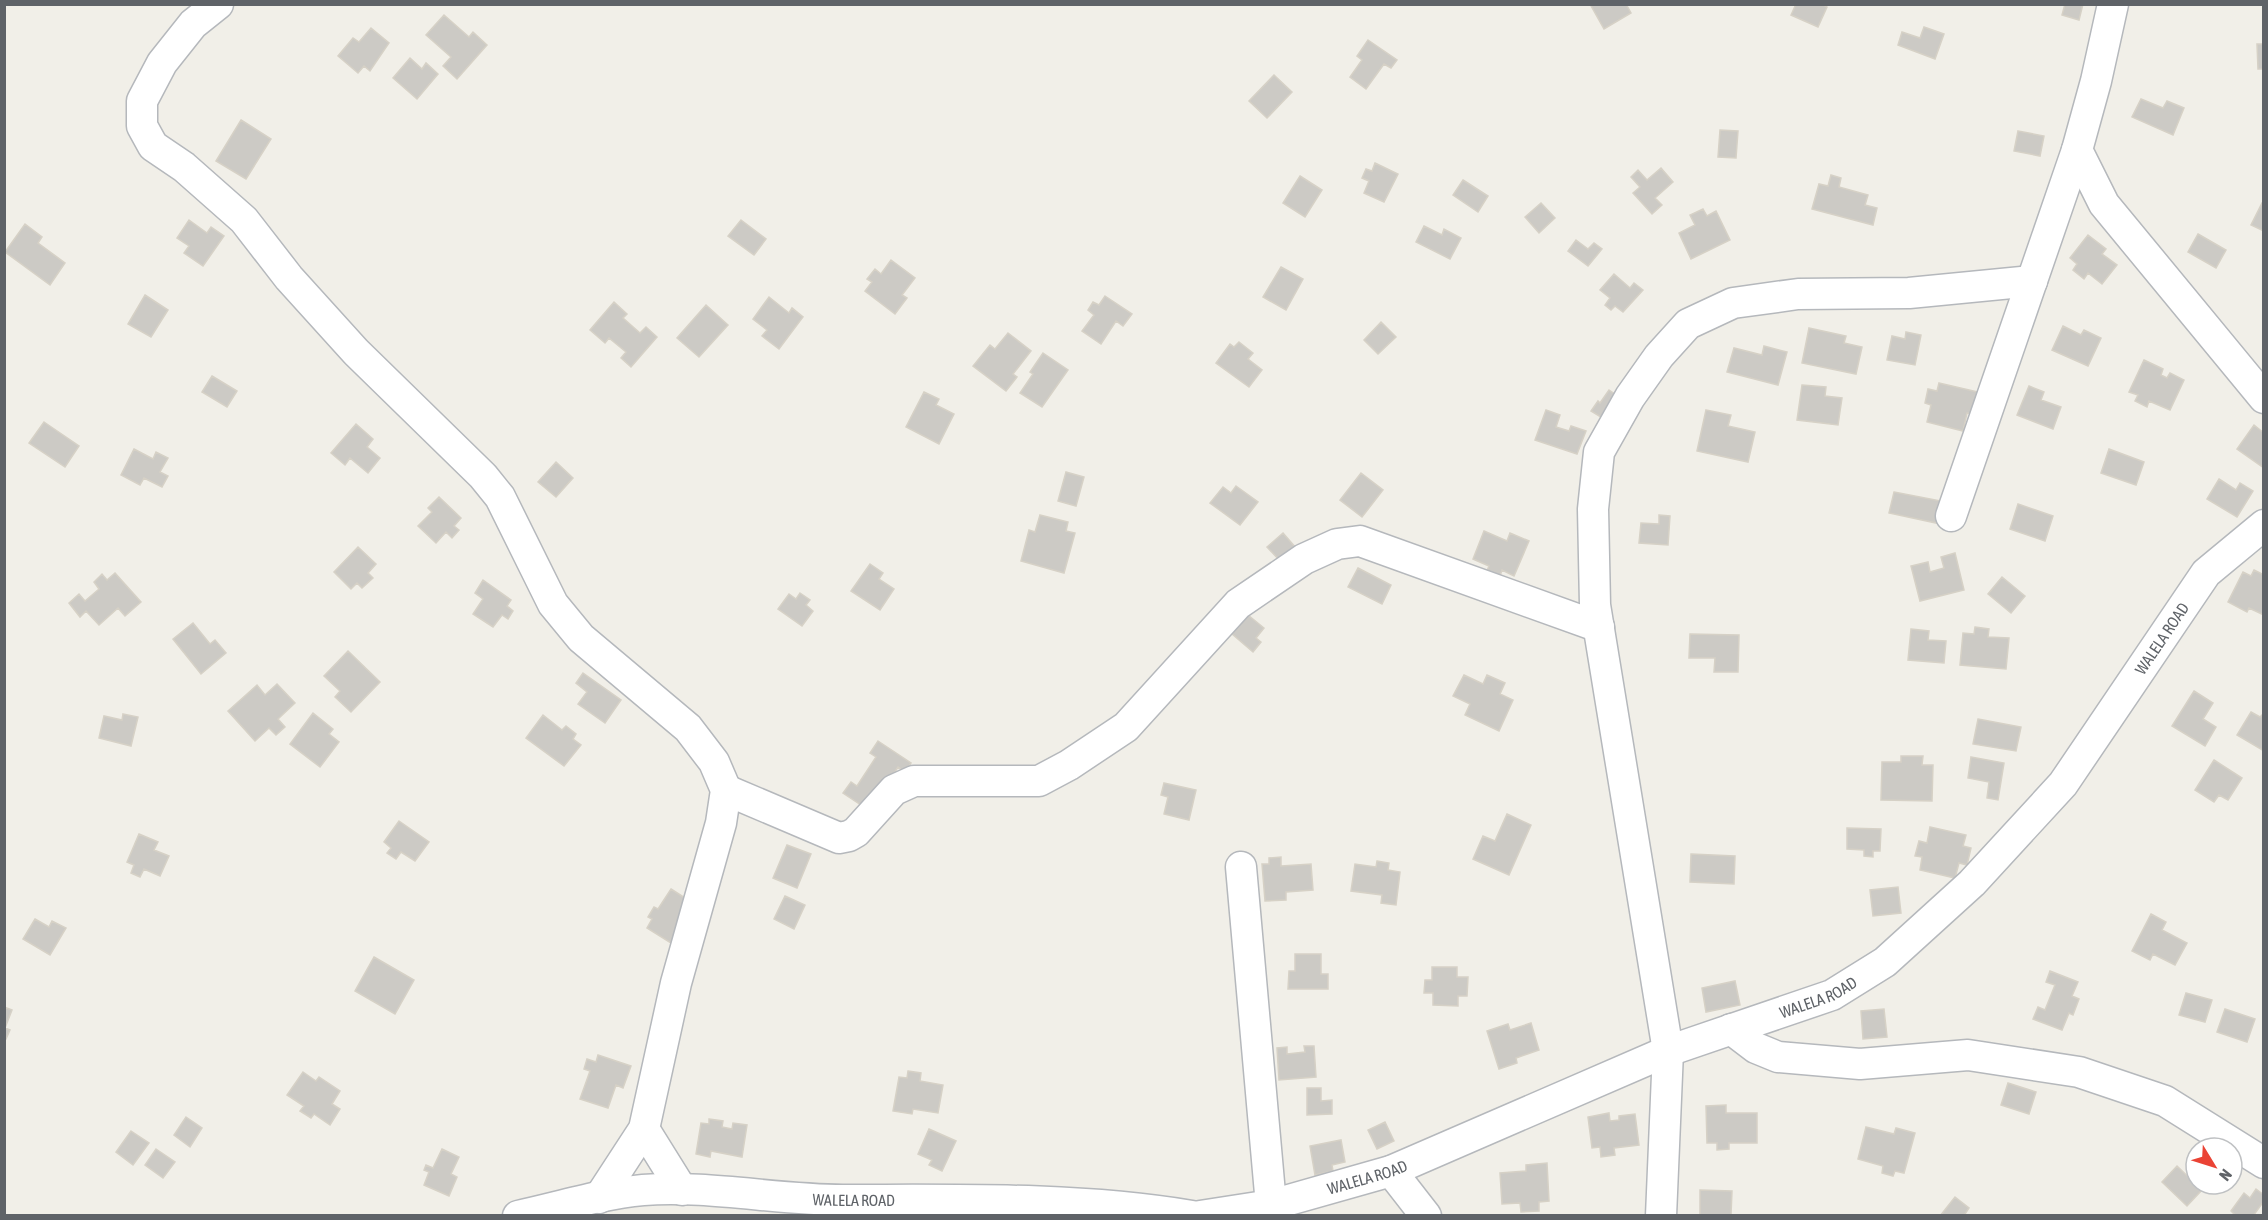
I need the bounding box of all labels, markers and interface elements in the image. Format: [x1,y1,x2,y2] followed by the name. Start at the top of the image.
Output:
[2131,599,2192,678] street label: WALELA ROAD
[1777,973,1860,1021] street label: WALELA ROAD
[2184,1136,2244,1196] north arrow
[1325,1156,1410,1198] street label: WALELA ROAD
[2216,1166,2236,1185] text: N
[812,1190,895,1209] street label: WALELA ROAD

